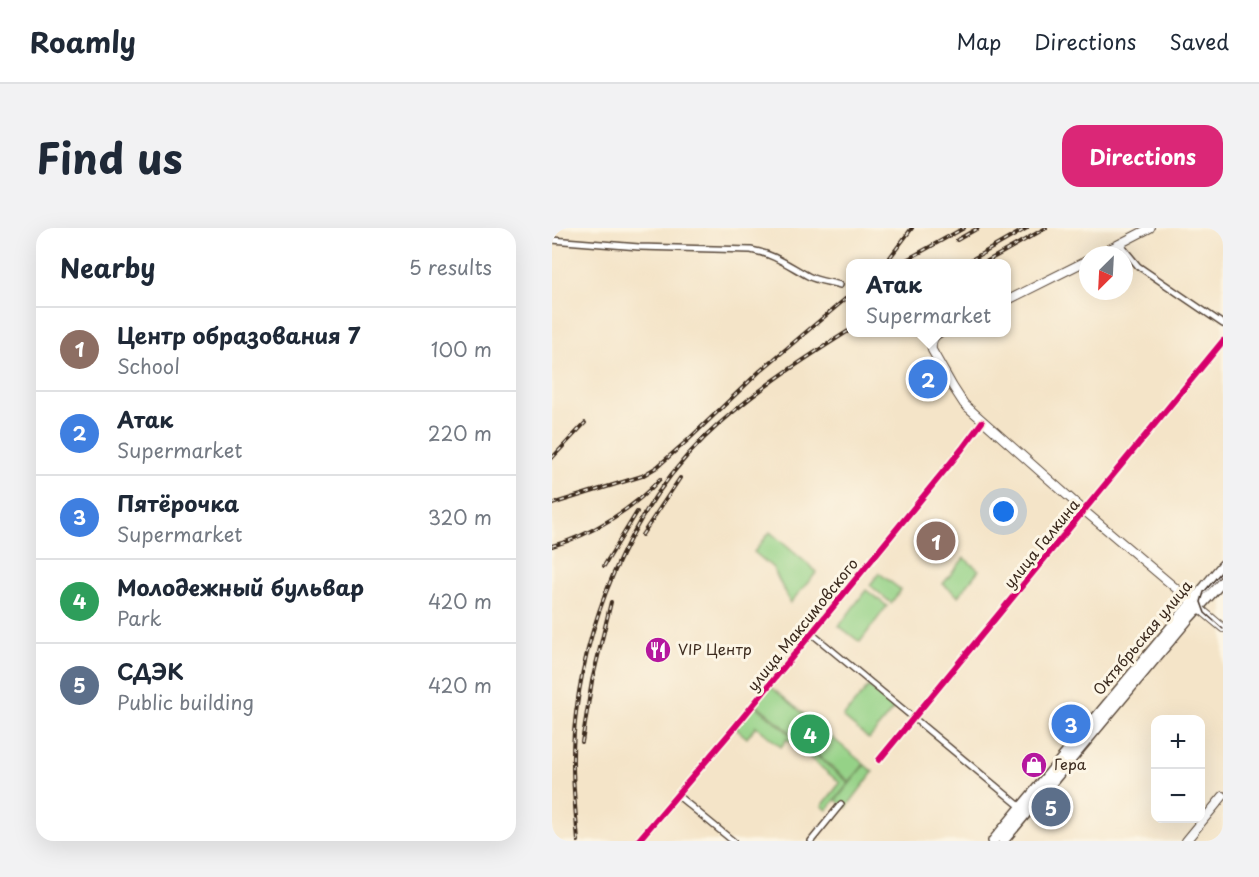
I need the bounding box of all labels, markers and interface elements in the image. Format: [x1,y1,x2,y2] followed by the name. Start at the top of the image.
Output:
[30,20,136,63] text: Roamly
[956,25,1001,57] text: Map
[1034,25,1136,57] text: Directions
[1169,25,1229,57] text: Saved
[36,125,183,188] text: Find us
[1062,125,1223,187] button: Directions
[1079,246,1133,300] north arrow
[60,248,155,287] text: Nearby
[409,252,492,282] text: 5 results
[846,259,1011,337] popup
[866,267,922,300] text: Атак
[866,300,991,330] text: Supermarket
[117,318,360,351] text: Центр образования 7
[75,334,84,364] text: 1
[431,334,492,364] text: 100 m
[117,351,180,381] text: School
[908,356,947,402] pin: 2
[117,402,173,435] text: Атак
[72,418,87,448] text: 2
[428,418,492,448] text: 220 m
[117,435,243,465] text: Supermarket
[117,486,239,519] text: Пятёрочка
[997,493,1085,593] street label: улица Галкина
[989,497,1018,526] your location
[73,502,86,532] text: 3
[428,502,492,532] text: 320 m
[916,518,956,564] pin: 1
[117,519,243,549] text: Supermarket
[741,552,863,696] street label: улица Максимовского
[117,570,364,603] text: Молодежный бульвар
[1087,574,1197,700] street label: Октябрьская улица
[73,586,86,616] text: 4
[428,586,492,616] text: 420 m
[117,603,162,633] text: Park
[643,635,673,665] restaurant icon: VIP Центр
[678,637,752,660] place label: VIP Центр
[117,654,184,687] text: СДЭК
[73,670,86,700] text: 5
[428,670,492,700] text: 420 m
[117,687,254,717] text: Public building
[1052,702,1090,746] pin: 3
[790,712,830,756] pin: 4
[1151,715,1205,823] map controls
[1151,715,1205,769] button: +
[1019,750,1049,780] shop icon: Гера
[1054,752,1087,775] place label: Гера
[1151,769,1205,823] button: −
[1032,784,1070,830] pin: 5

